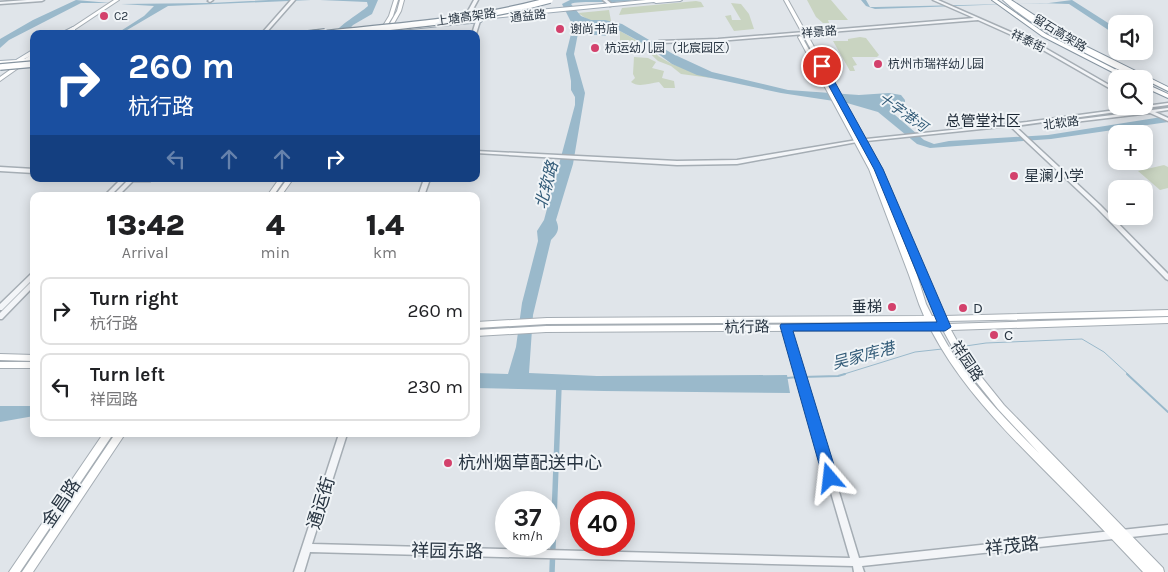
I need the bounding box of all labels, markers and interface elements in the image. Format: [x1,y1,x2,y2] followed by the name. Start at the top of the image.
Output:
[435,6,497,28] street label: 上塘高架路
[509,7,547,25] street label: 通益路
[114,9,128,23] place label: C2
[98,10,110,22] marker: C2
[1031,12,1089,54] street label: 留石高架路
[1108,15,1153,225] map controls
[1108,15,1153,60] button: sound
[570,22,618,36] place label: 谢尚书庙
[554,23,566,35] marker: 谢尚书庙
[800,23,838,41] street label: 祥景路
[1009,27,1047,55] street label: 祥泰街
[605,41,737,55] place label: 杭运幼儿园（北宸园区）
[589,42,601,54] marker: 杭运幼儿园（北宸园区）
[801,45,843,87] pin
[128,46,235,87] text: 260 m
[45,50,110,115] icon: right
[808,52,836,80] icon: arrive
[888,57,984,71] place label: 杭州市瑞祥幼儿园
[872,58,884,70] marker: 杭州市瑞祥幼儿园
[1108,70,1153,115] button: search
[875,89,933,137] water label: 十字港河
[128,94,194,120] text: 杭行路
[945,112,1021,130] district label: 总管堂社区
[1042,114,1080,132] street label: 北软路
[1108,125,1153,170] button: +
[162,145,190,173] icon: left
[215,145,243,173] icon: ahead
[268,145,296,173] icon: ahead
[321,145,349,173] icon: right
[531,158,562,211] water label: 北软路
[1024,167,1084,185] place label: 星澜小学
[1008,170,1020,182] marker: 星澜小学
[1108,180,1153,225] button: −
[106,207,184,243] text: 13:42
[266,207,285,243] text: 4
[366,207,404,243] text: 1.4
[122,243,169,262] text: Arrival
[260,243,290,262] text: min
[373,243,397,262] text: km
[90,288,179,310] text: Turn right
[47,297,75,325] icon: right
[852,298,882,316] place label: 垂梯
[973,299,983,317] place label: D
[408,300,463,322] text: 260 m
[886,301,898,313] marker: 垂梯
[957,302,969,314] marker: D
[90,314,138,333] text: 杭行路
[724,318,770,336] street label: 杭行路
[1004,326,1013,344] place label: C
[988,329,1000,341] marker: C
[947,337,987,385] street label: 祥园路
[830,338,898,373] water label: 吴家库港
[90,364,165,386] text: Turn left
[47,373,75,401] icon: left
[407,376,463,398] text: 230 m
[90,390,138,409] text: 祥园路
[803,451,855,503] position arrow
[458,452,602,474] place label: 杭州烟草配送中心
[442,457,454,469] marker: 杭州烟草配送中心
[37,474,85,532] street label: 金昌路
[303,474,339,532] street label: 通运街
[570,491,635,556] speed limit sign: 40
[513,503,541,532] text: 37
[512,529,543,543] text: km/h
[984,532,1040,560] street label: 祥茂路
[411,539,483,563] street label: 祥园东路

